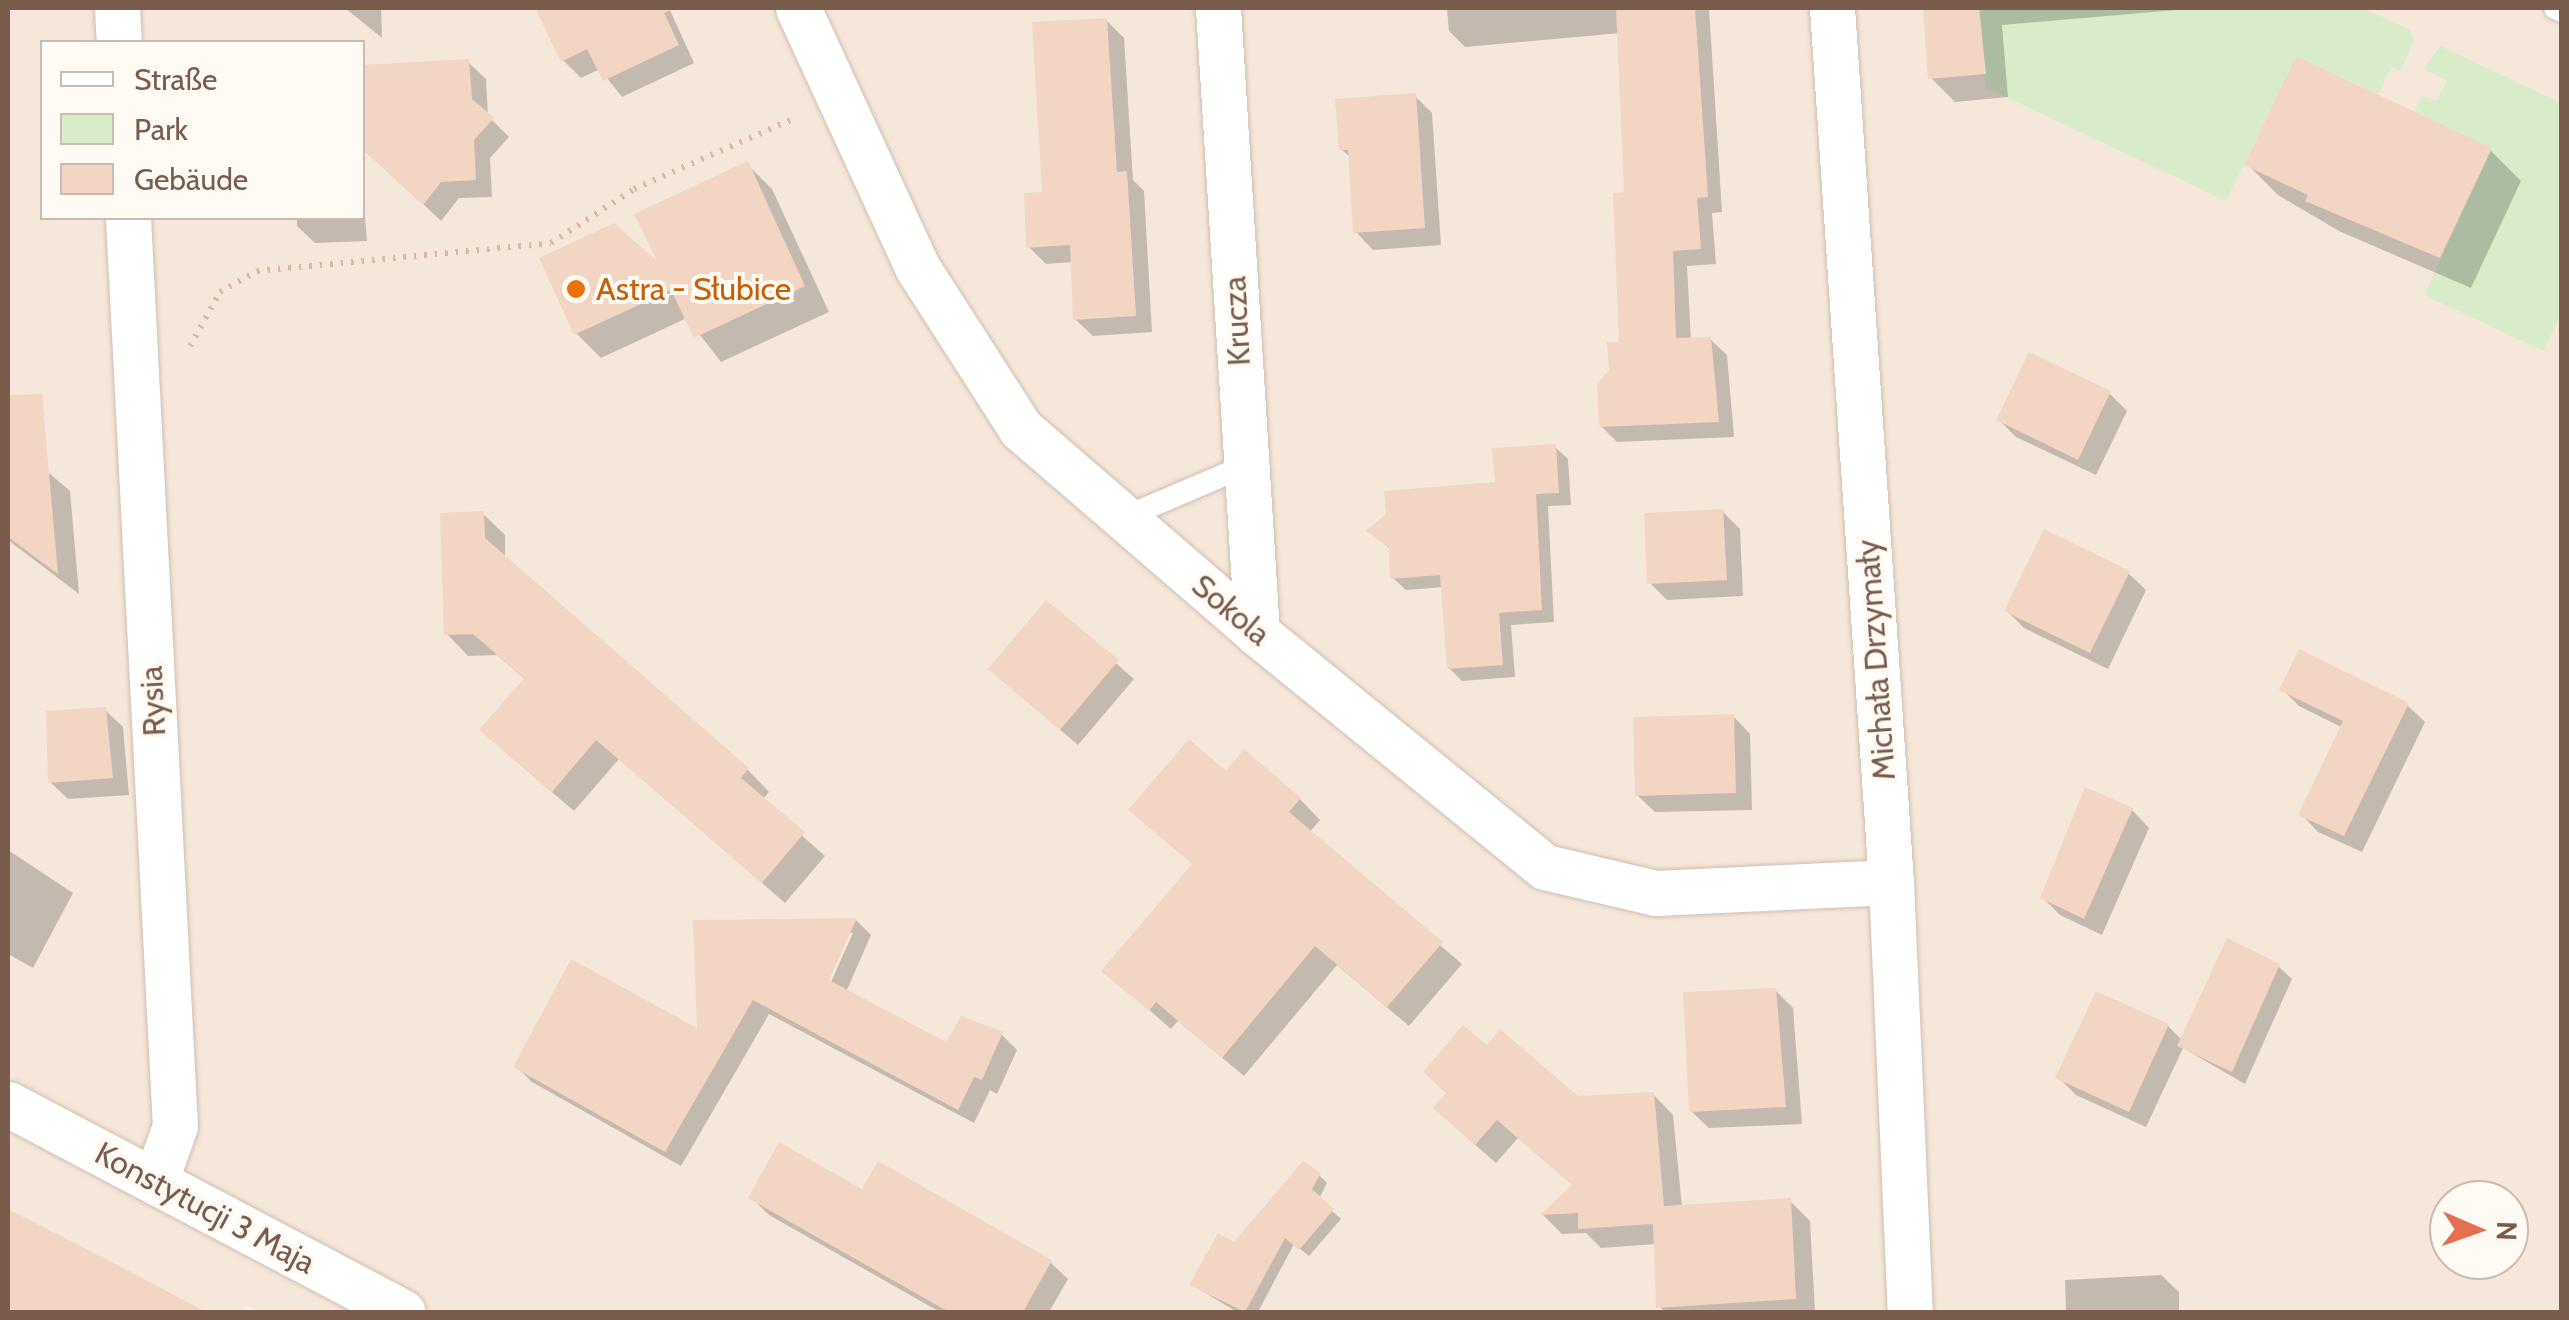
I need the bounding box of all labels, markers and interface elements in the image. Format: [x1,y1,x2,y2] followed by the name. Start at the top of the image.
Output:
[40,40,365,220] legend
[134,61,217,98] text: Straße
[134,111,188,148] text: Park
[134,161,248,198] text: Gebäude
[596,270,791,308] place label: Astra - Słubice
[1215,275,1259,367] street label: Krucza
[565,278,587,300] marker: Astra - Słubice
[1848,538,1904,782] street label: Michała Drzymały
[1184,566,1278,654] street label: Sokola
[132,665,174,737] street label: Rysia
[89,1134,321,1282] street label: Konstytucji 3 Maja
[2429,1180,2529,1280] north arrow
[2490,1220,2524,1241] text: N

